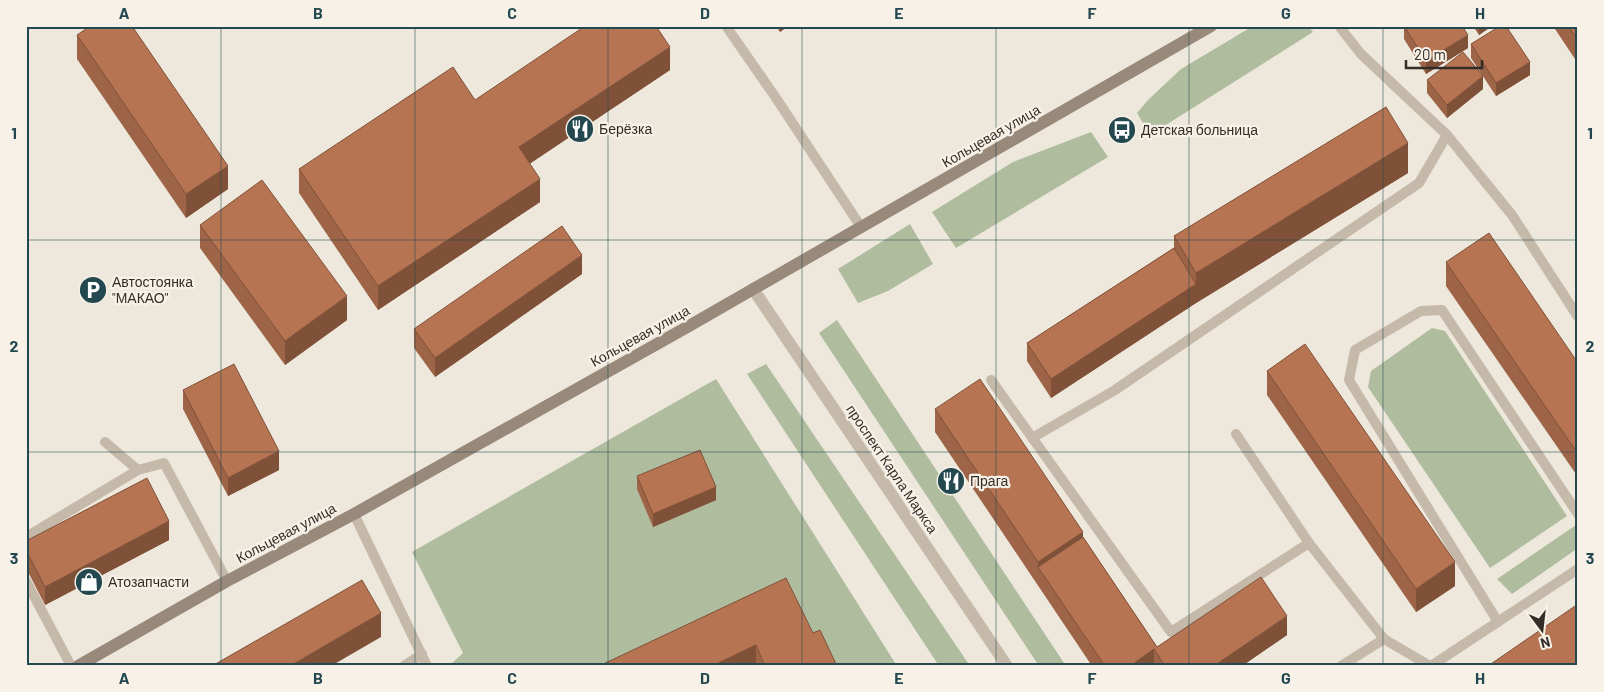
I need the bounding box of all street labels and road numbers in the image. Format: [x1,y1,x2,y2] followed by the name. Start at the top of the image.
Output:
[939,100,1043,171] street label: Кольцевая улица
[587,301,692,370] street label: Кольцевая улица
[843,401,942,536] street label: проспект Карла Маркса
[233,499,339,566] street label: Кольцевая улица

